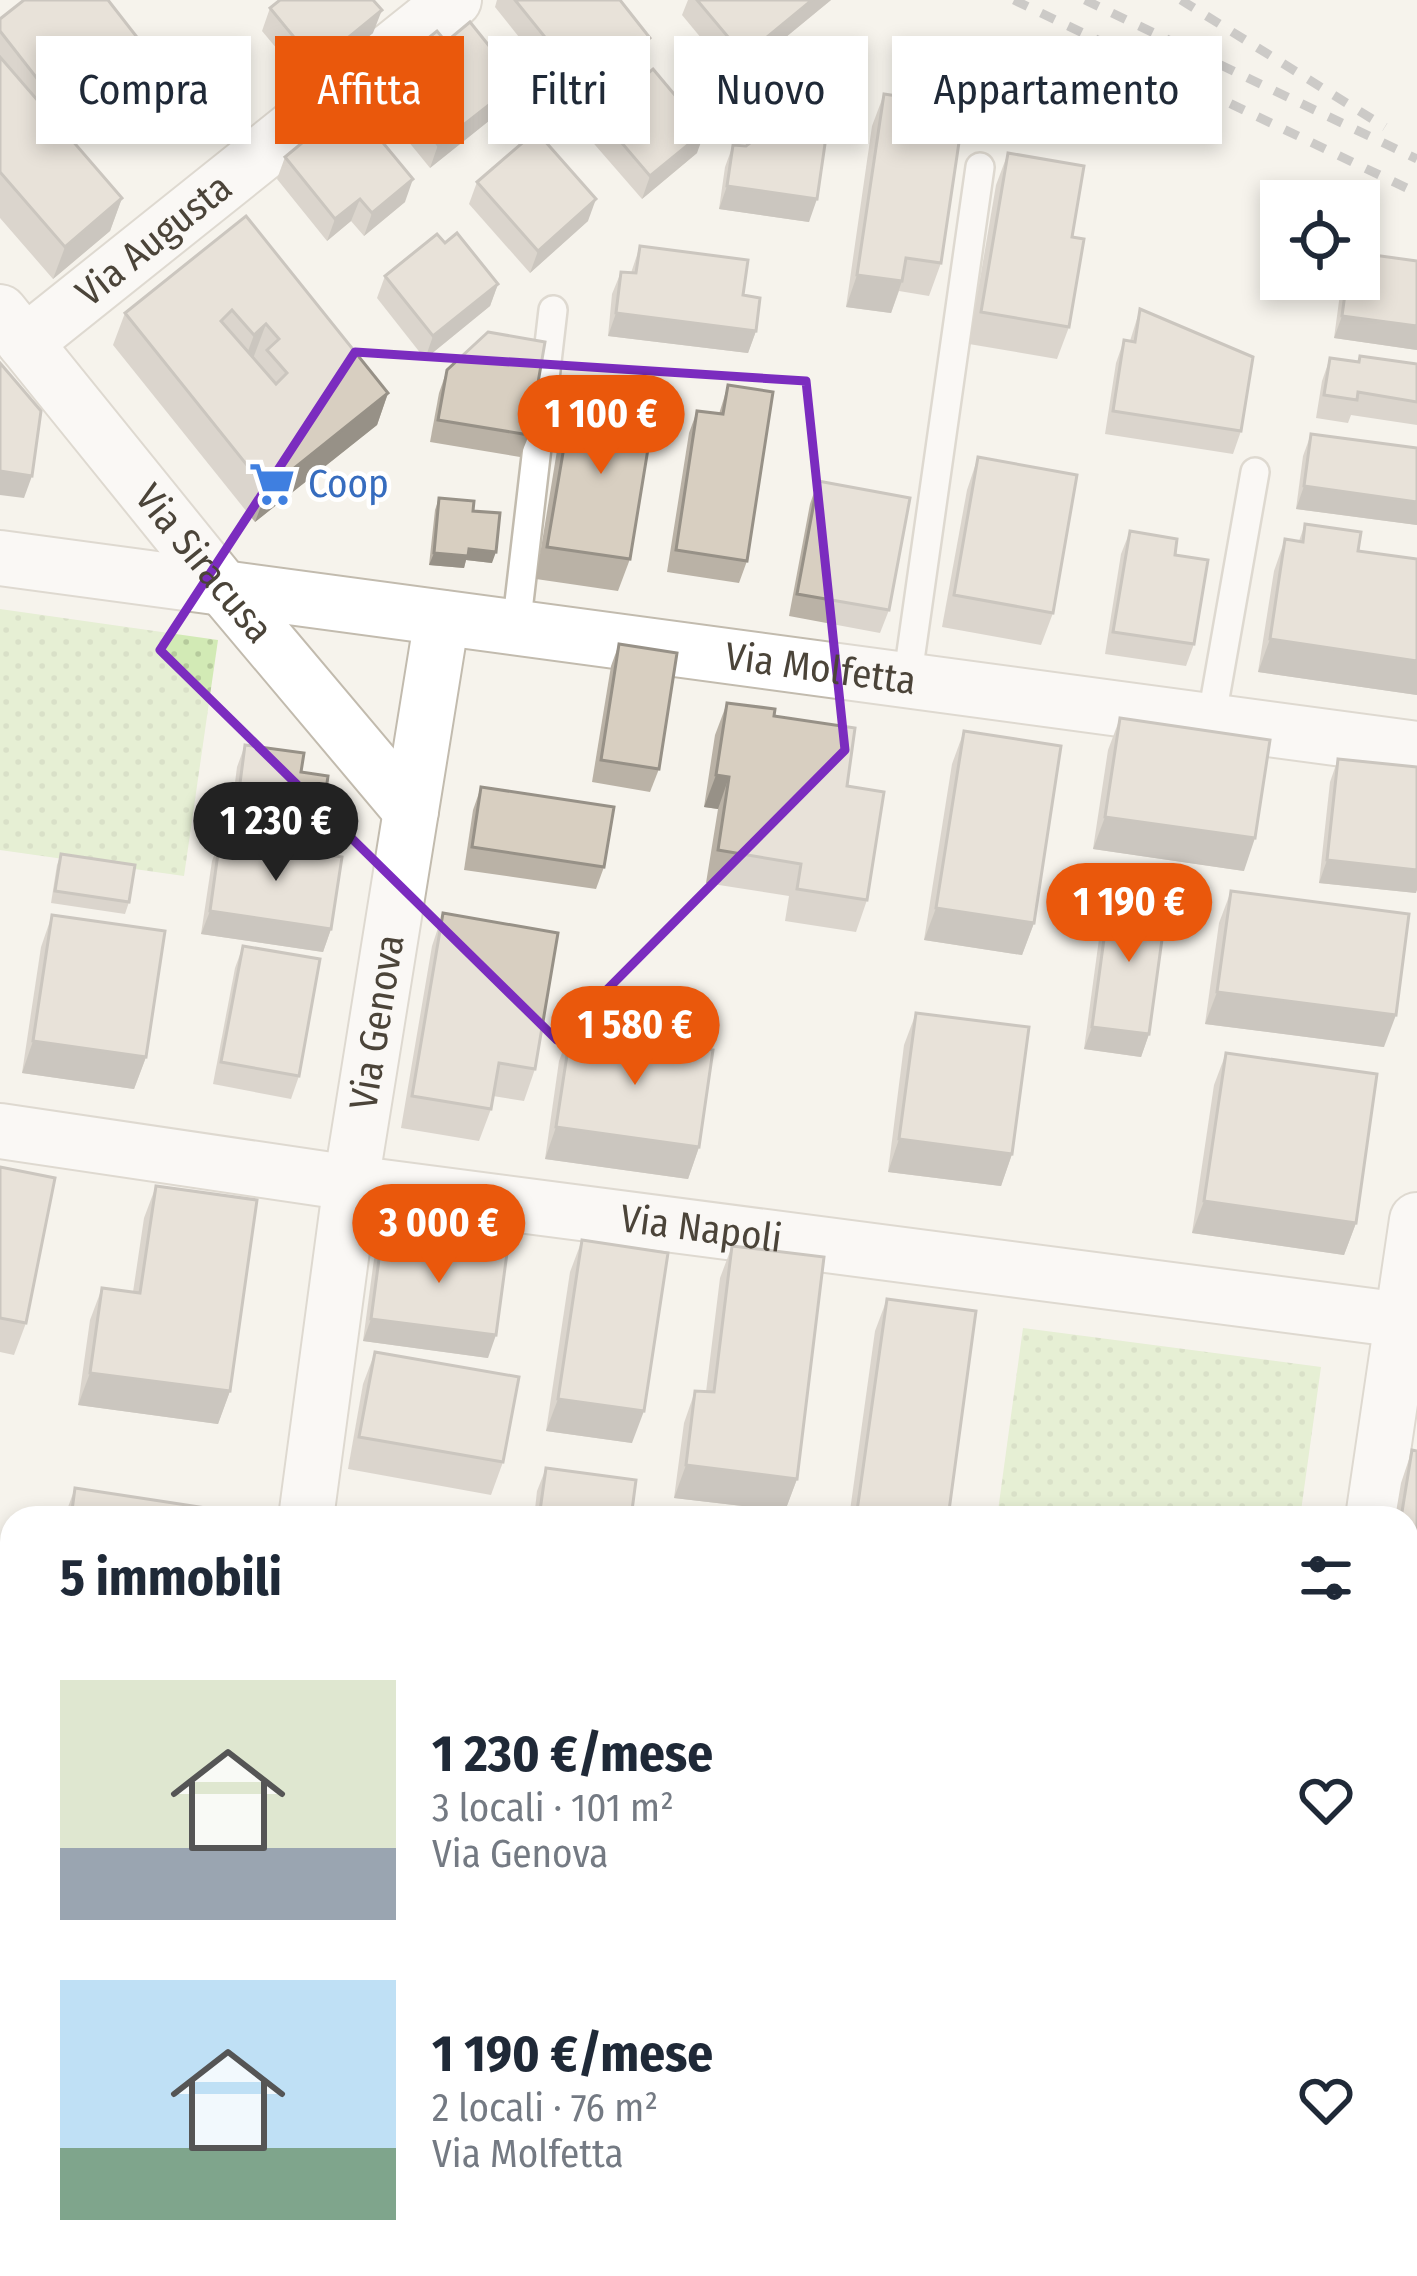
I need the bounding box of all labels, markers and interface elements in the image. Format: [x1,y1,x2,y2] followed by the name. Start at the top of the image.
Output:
[36,36,251,144] chip: Compra
[275,36,464,144] chip: Affitta
[488,36,650,144] chip: Filtri
[674,36,868,144] chip: Nuovo
[892,36,1222,144] chip: Appartamento
[67,164,241,316] street label: Via Augusta
[1260,180,1380,300] map controls
[1260,180,1380,300] button: locate
[490,375,712,477] pin: 1 100 €
[545,391,657,437] text: 1 100 €
[247,459,297,509] supermarket icon: Coop
[308,461,389,507] place label: Coop
[126,475,282,652] street label: Via Siracusa
[722,633,919,704] street label: Via Molfetta
[165,782,387,884] pin: 1 230 €
[220,798,332,844] text: 1 230 €
[1018,863,1240,965] pin: 1 190 €
[1073,879,1185,925] text: 1 190 €
[340,931,414,1113] street label: Via Genova
[524,986,746,1088] pin: 1 580 €
[578,1002,692,1048] text: 1 580 €
[328,1184,550,1286] pin: 3 000 €
[618,1195,785,1262] street label: Via Napoli
[379,1200,499,1246] text: 3 000 €
[1293,1545,1359,1611] icon: filters
[60,1547,282,1609] text: 5 immobili
[432,1723,713,1785] text: 1 230 €/mese
[156,1728,300,1872] icon: home
[1293,1767,1359,1833] icon: heart
[432,1785,674,1831] text: 3 locali · 101 m²
[432,1831,608,1877] text: Via Genova
[432,2023,713,2085] text: 1 190 €/mese
[156,2028,300,2172] icon: home
[1293,2067,1359,2133] icon: heart
[432,2085,658,2131] text: 2 locali · 76 m²
[432,2131,624,2177] text: Via Molfetta

